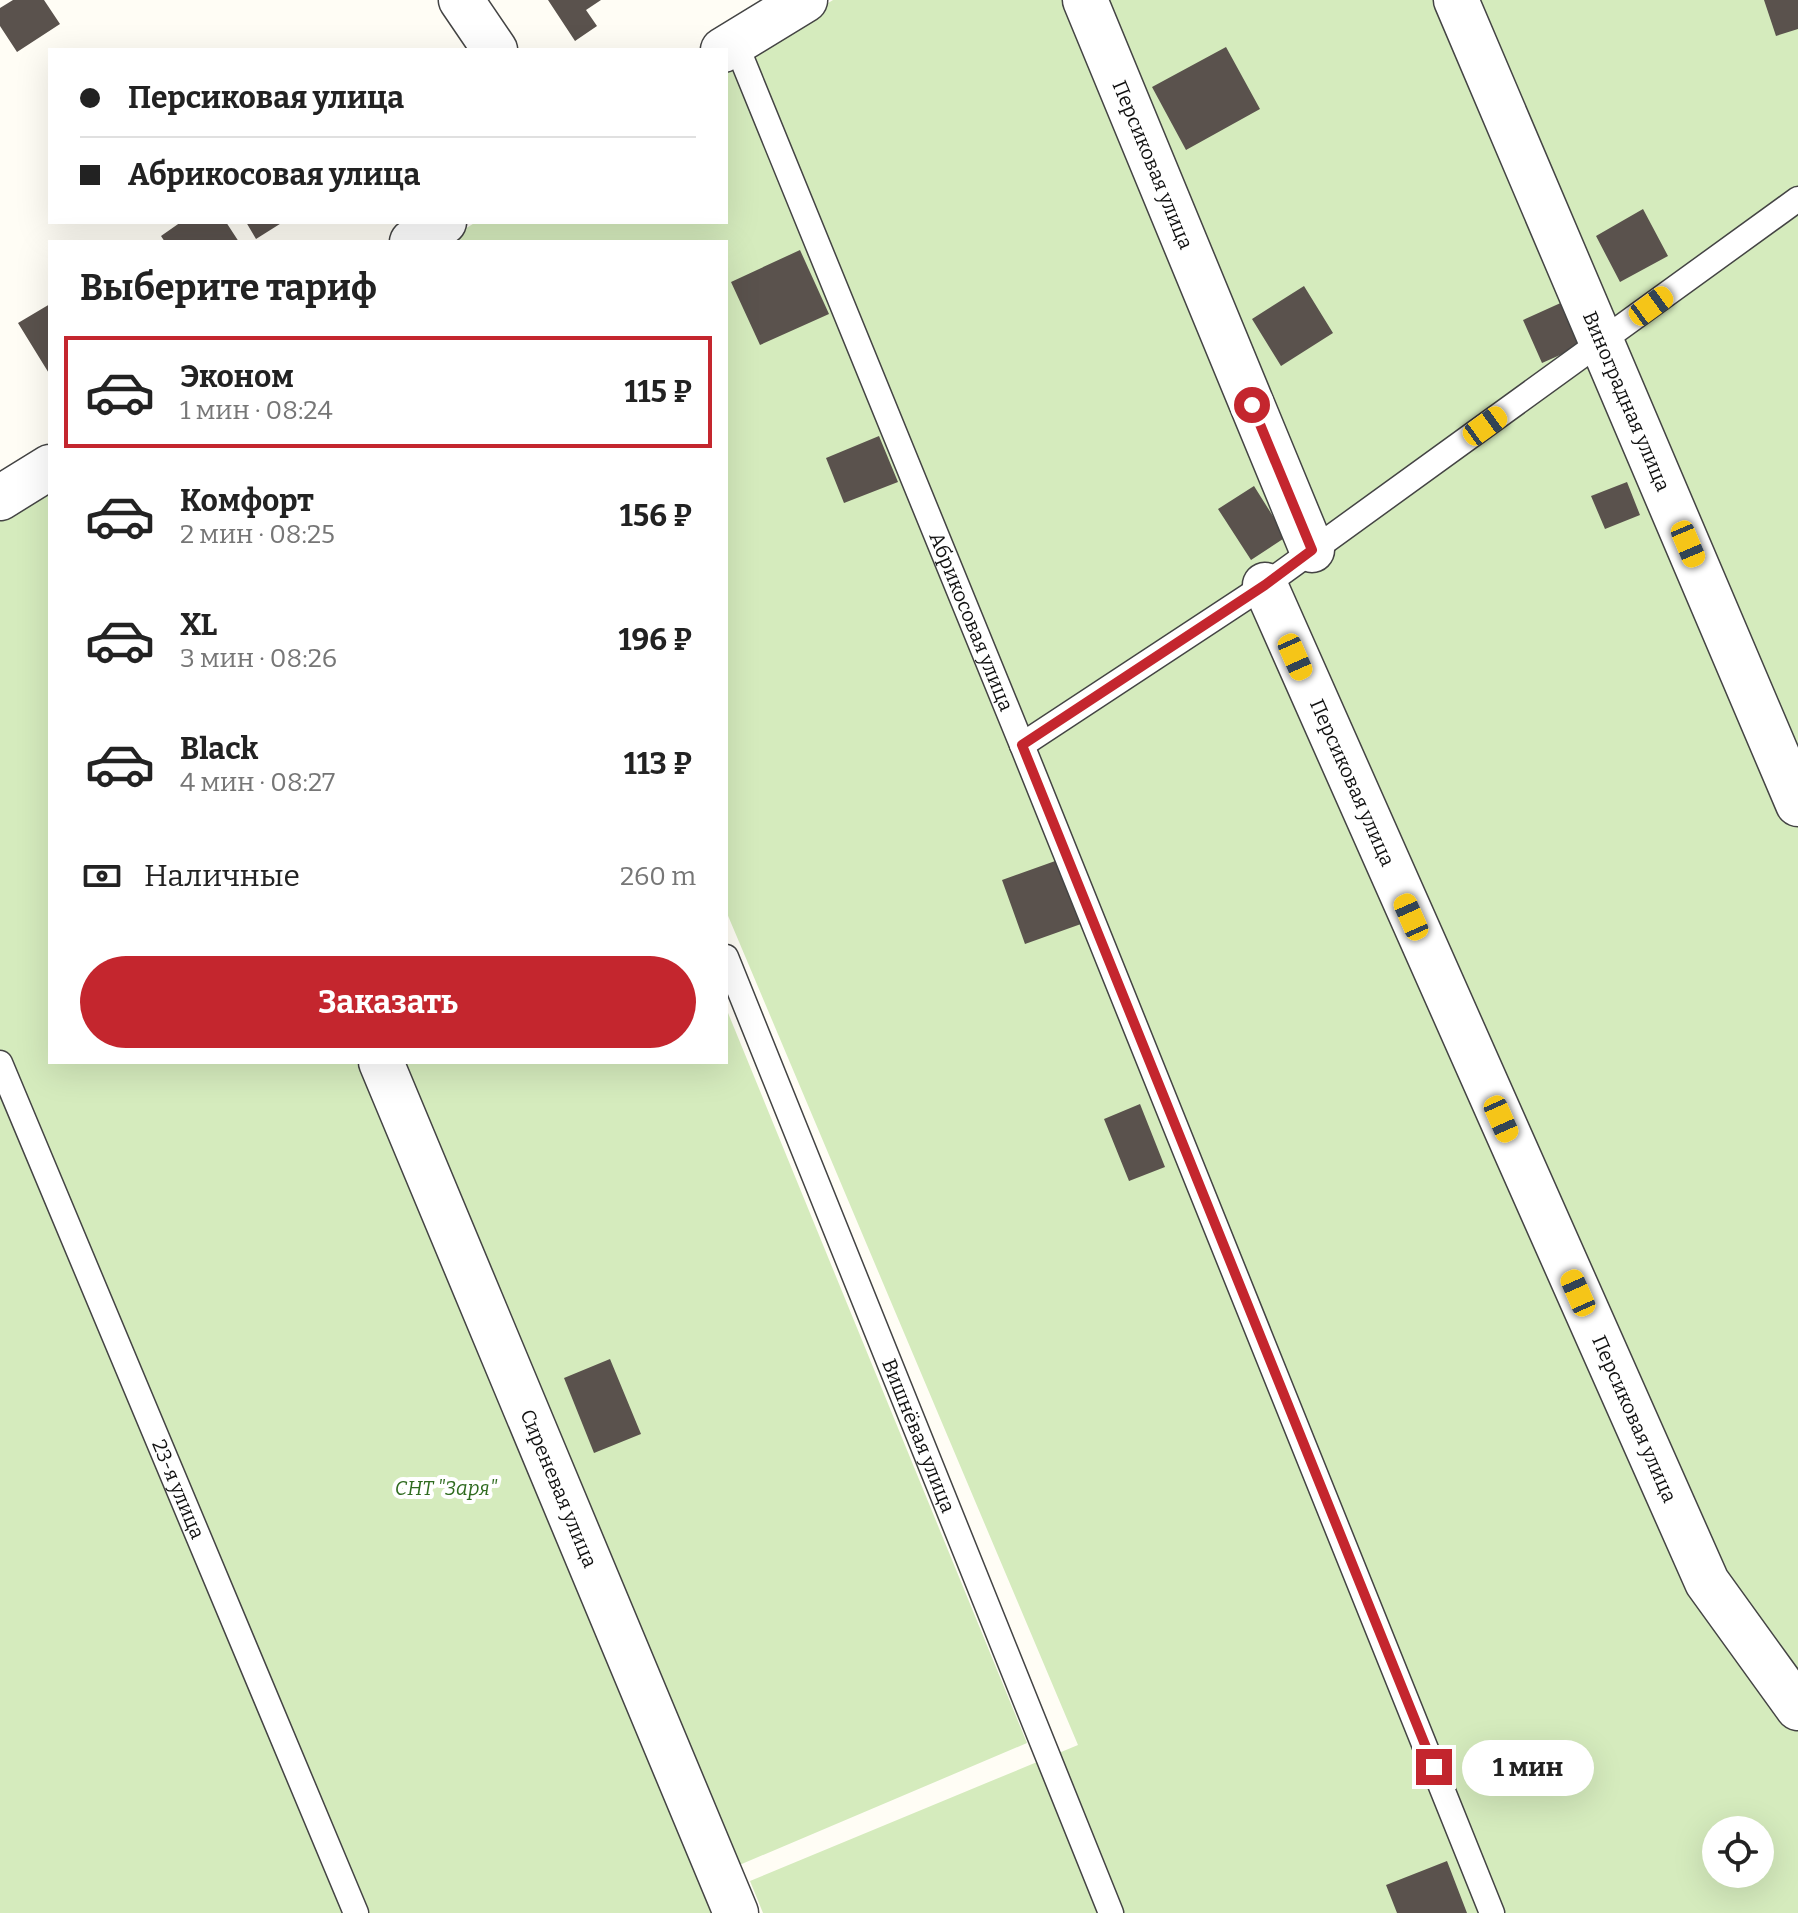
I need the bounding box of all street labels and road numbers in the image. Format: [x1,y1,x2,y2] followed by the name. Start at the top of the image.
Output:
[1107,77,1198,252] street label: Персиковая улица
[1578,308,1676,495] street label: Виноградная улица
[924,529,1019,714] street label: Абрикосовая улица
[1305,695,1400,870] street label: Персиковая улица
[1587,1331,1682,1506] street label: Персиковая улица
[877,1355,961,1516] street label: Вишнёвая улица
[515,1406,602,1571] street label: Сиреневая улица
[147,1436,210,1542] street label: 23-я улица

